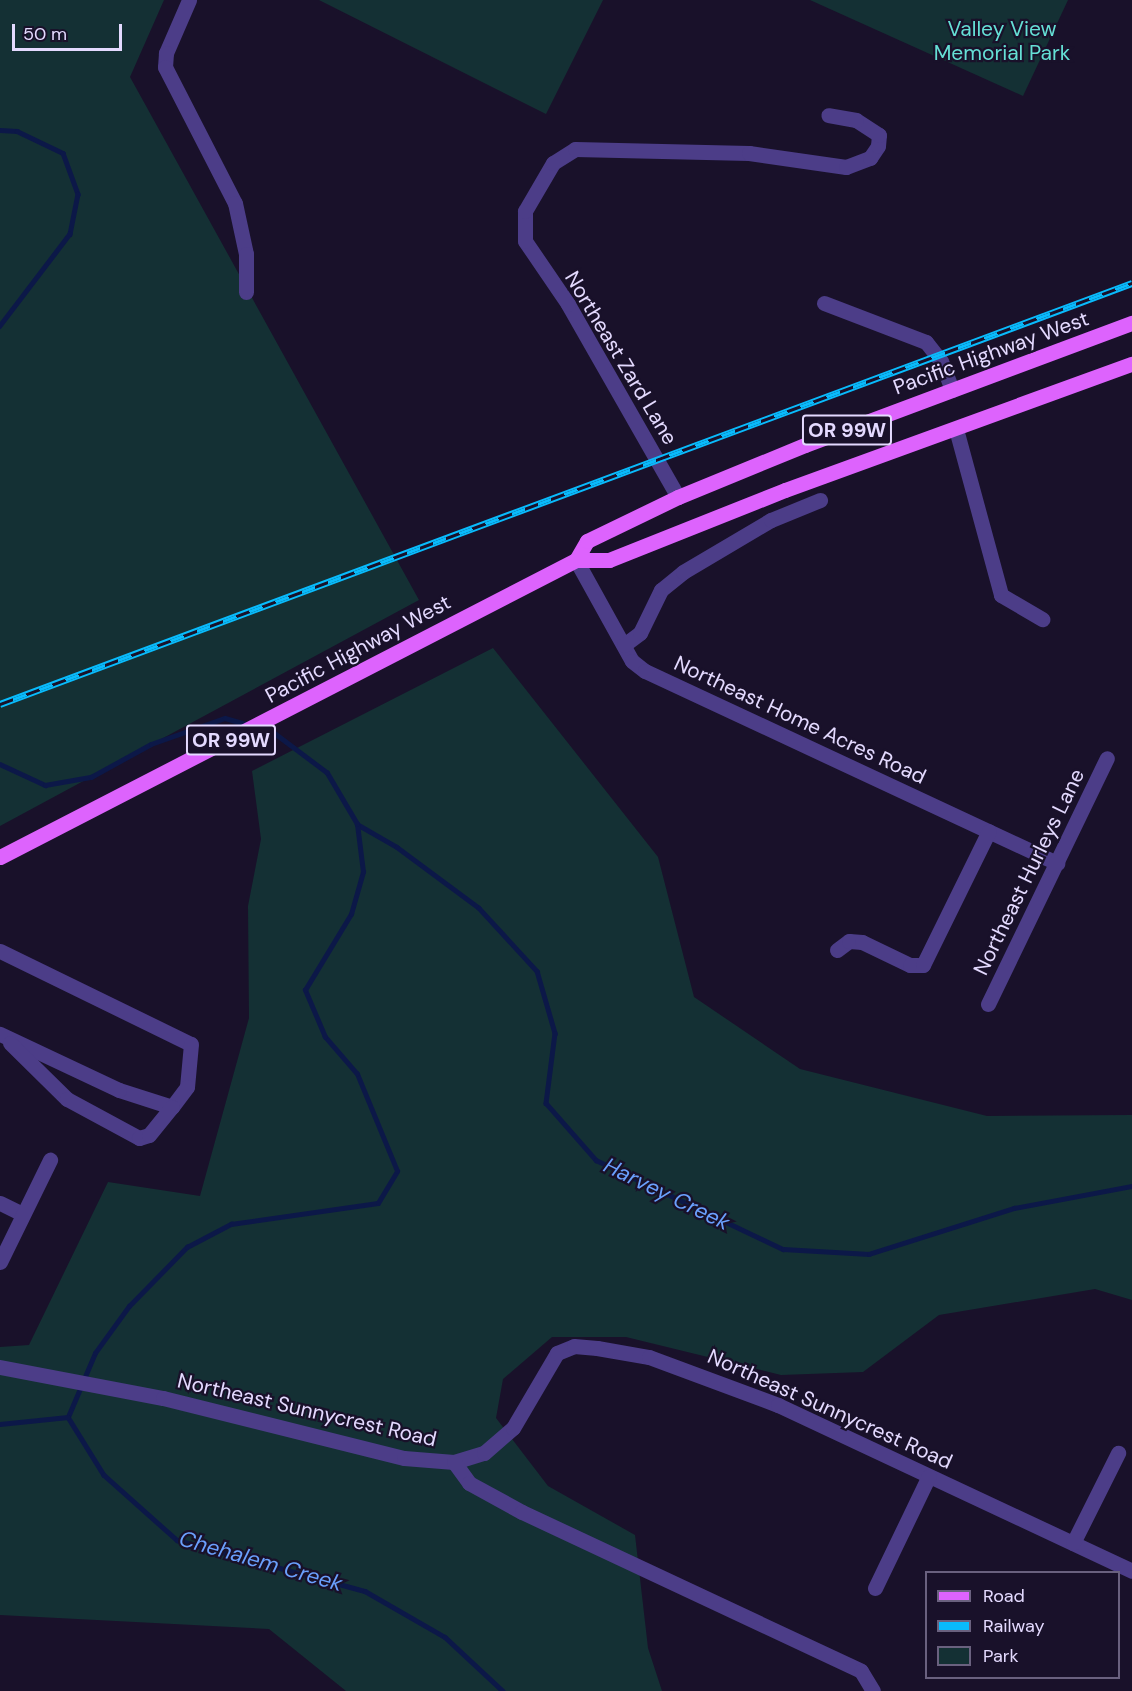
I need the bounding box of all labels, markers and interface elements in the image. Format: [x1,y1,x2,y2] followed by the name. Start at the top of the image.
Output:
[15,12,124,50] scale bar
[934,16,1070,66] park label: Valley View Memorial Park
[23,22,67,46] text: 50 m
[559,267,683,449] street label: Northeast Zard Lane
[890,306,1092,400] street label: Pacific Highway West
[800,413,894,447] road number: OR 99W
[261,589,455,709] street label: Pacific Highway West
[670,650,930,790] street label: Northeast Home Acres Road
[184,723,278,757] road number: OR 99W
[968,765,1090,979] street label: Northeast Hurleys Lane
[600,1152,734,1236] water label: Harvey Creek
[704,1344,956,1474] street label: Northeast Sunnycrest Road
[175,1368,439,1452] street label: Northeast Sunnycrest Road
[176,1525,346,1597] water label: Chehalem Creek
[925,1571,1120,1679] legend
[983,1584,1025,1608] text: Road
[983,1614,1045,1638] text: Railway
[983,1644,1019,1668] text: Park

